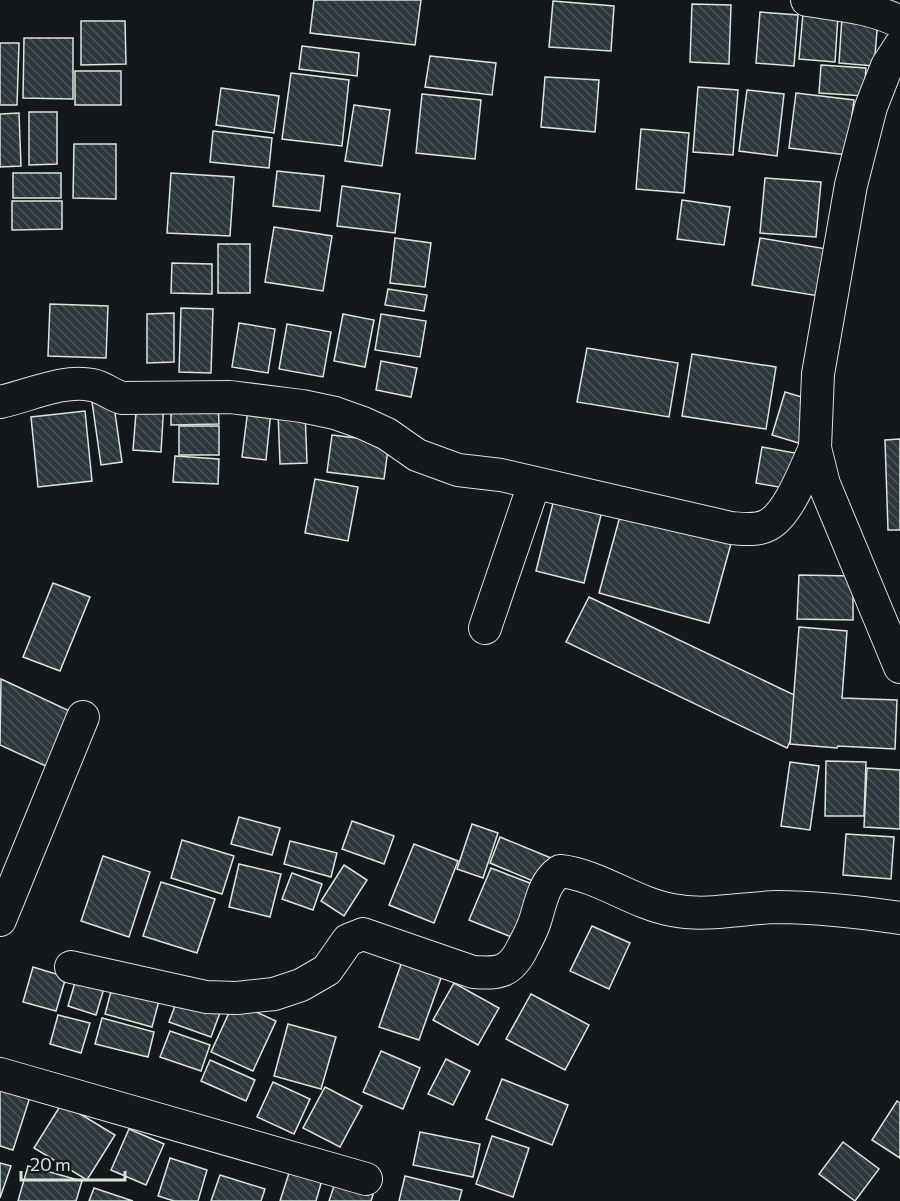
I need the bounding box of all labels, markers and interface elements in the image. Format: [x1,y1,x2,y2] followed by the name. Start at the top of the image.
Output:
[21,1144,124,1182] scale bar
[30,1153,71,1175] text: 20 m

